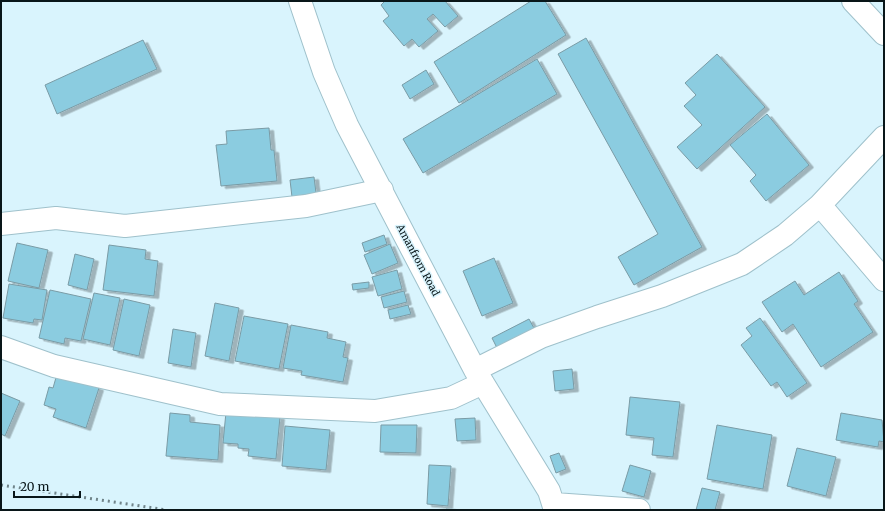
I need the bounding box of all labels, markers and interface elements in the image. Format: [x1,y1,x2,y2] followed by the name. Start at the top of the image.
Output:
[393,221,442,298] street label: Amanfrom Road
[14,473,80,499] scale bar
[20,479,49,494] text: 20 m

